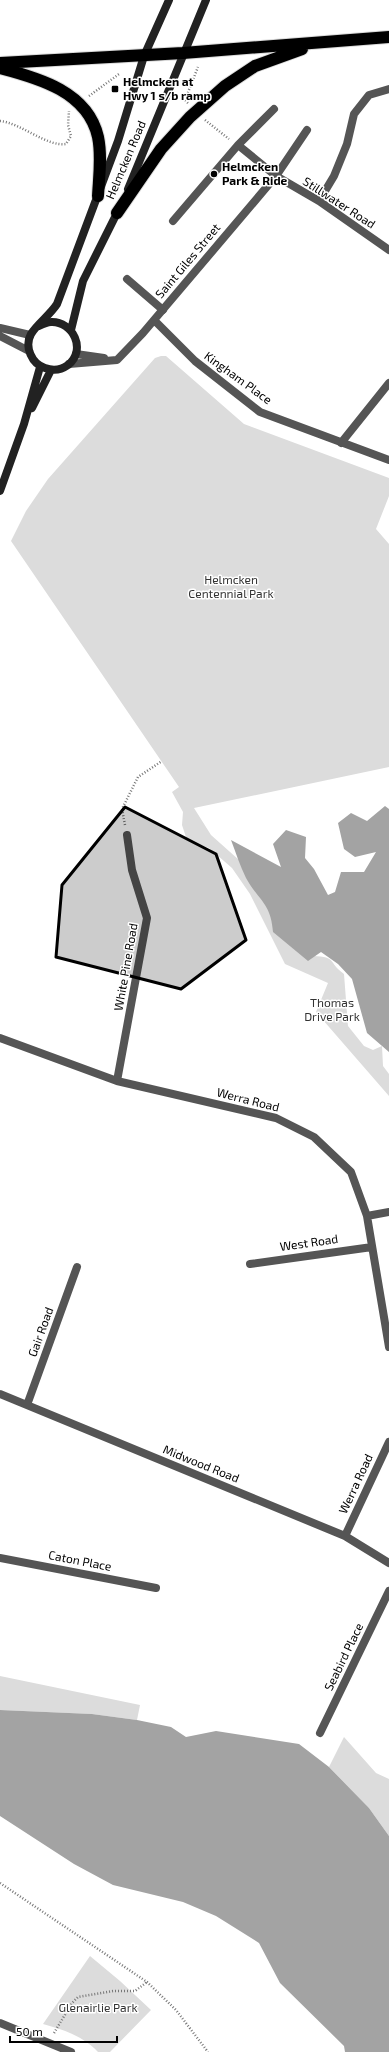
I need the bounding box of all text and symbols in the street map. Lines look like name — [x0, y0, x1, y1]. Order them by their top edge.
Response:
place label: Helmcken at Hwy 1 s/b ramp — [123, 74, 211, 103]
marker: Helmcken at Hwy 1 s/b ramp — [110, 84, 120, 94]
street label: Helmcken Road — [102, 118, 148, 201]
place label: Helmcken Park & Ride — [222, 159, 288, 187]
marker: Helmcken Park & Ride — [209, 169, 219, 179]
street label: Stillwater Road — [301, 174, 378, 231]
street label: Saint Giles Street — [152, 220, 223, 301]
street label: Kingham Place — [202, 348, 275, 406]
park label: Helmcken Centennial Park — [188, 572, 274, 600]
street label: White Pine Road — [110, 922, 140, 1012]
park label: Thomas Drive Park — [304, 995, 360, 1023]
street label: Werra Road — [215, 1084, 281, 1114]
street label: West Road — [279, 1231, 339, 1253]
street label: Gair Road — [25, 1305, 56, 1358]
street label: Midwood Road — [161, 1441, 242, 1485]
street label: Werra Road — [335, 1452, 375, 1516]
street label: Caton Place — [47, 1547, 113, 1573]
street label: Seabird Place — [321, 1621, 365, 1693]
park label: Glenairlie Park — [58, 2000, 138, 2014]
scale bar — [10, 2018, 117, 2044]
text: 50 m — [16, 2024, 43, 2038]

